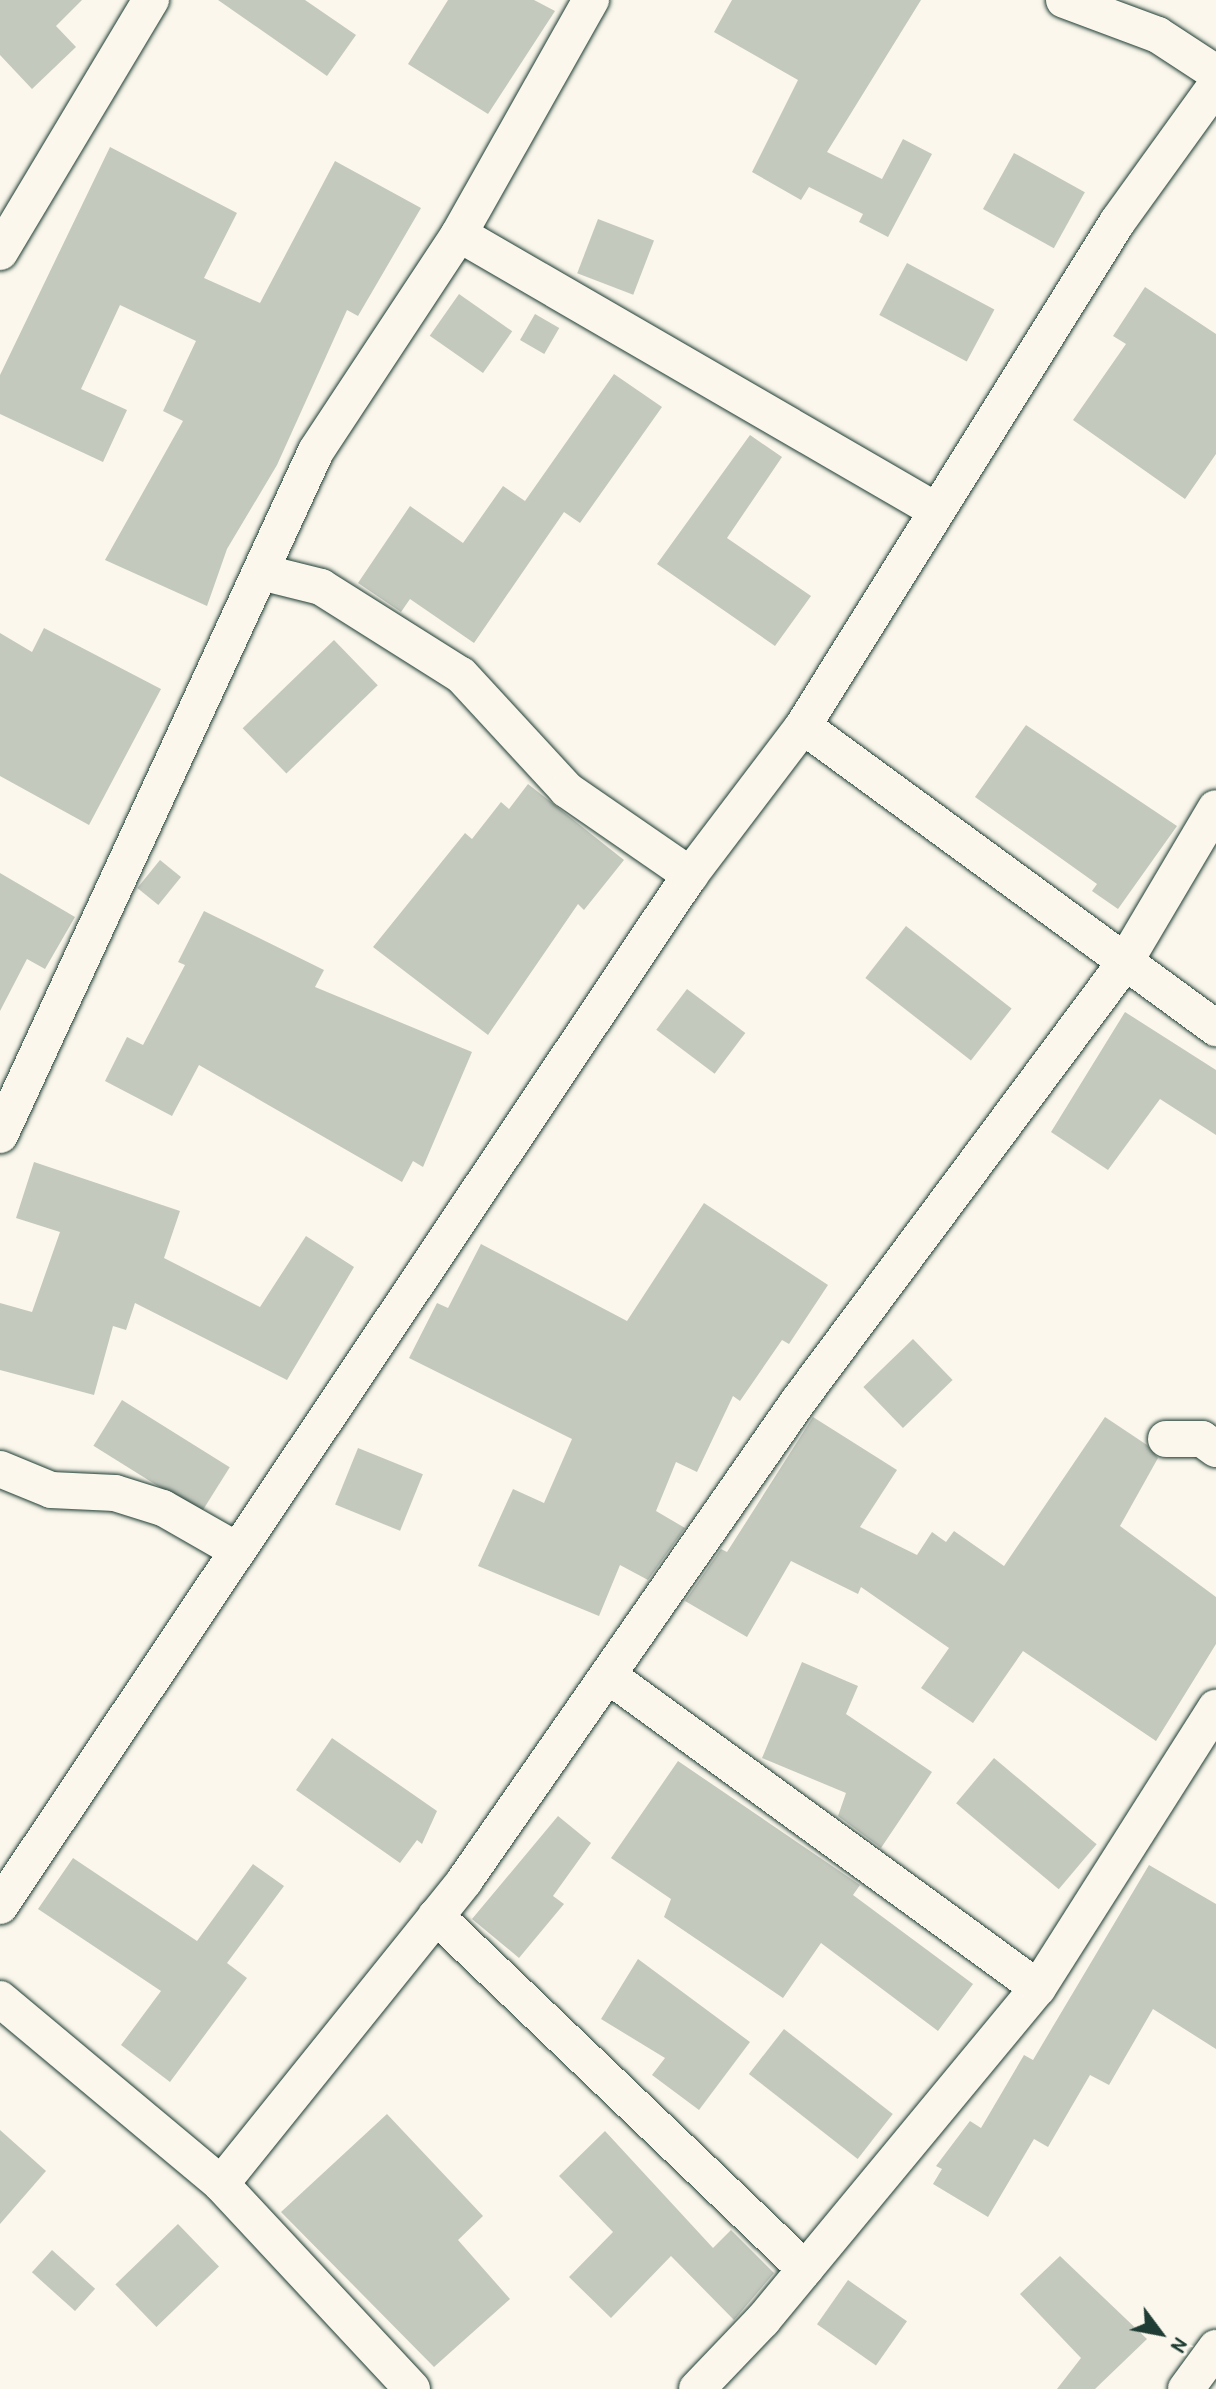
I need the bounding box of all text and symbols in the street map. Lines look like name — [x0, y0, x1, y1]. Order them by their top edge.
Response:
north arrow — [1120, 2293, 1200, 2373]
text: N — [1165, 2333, 1196, 2359]

